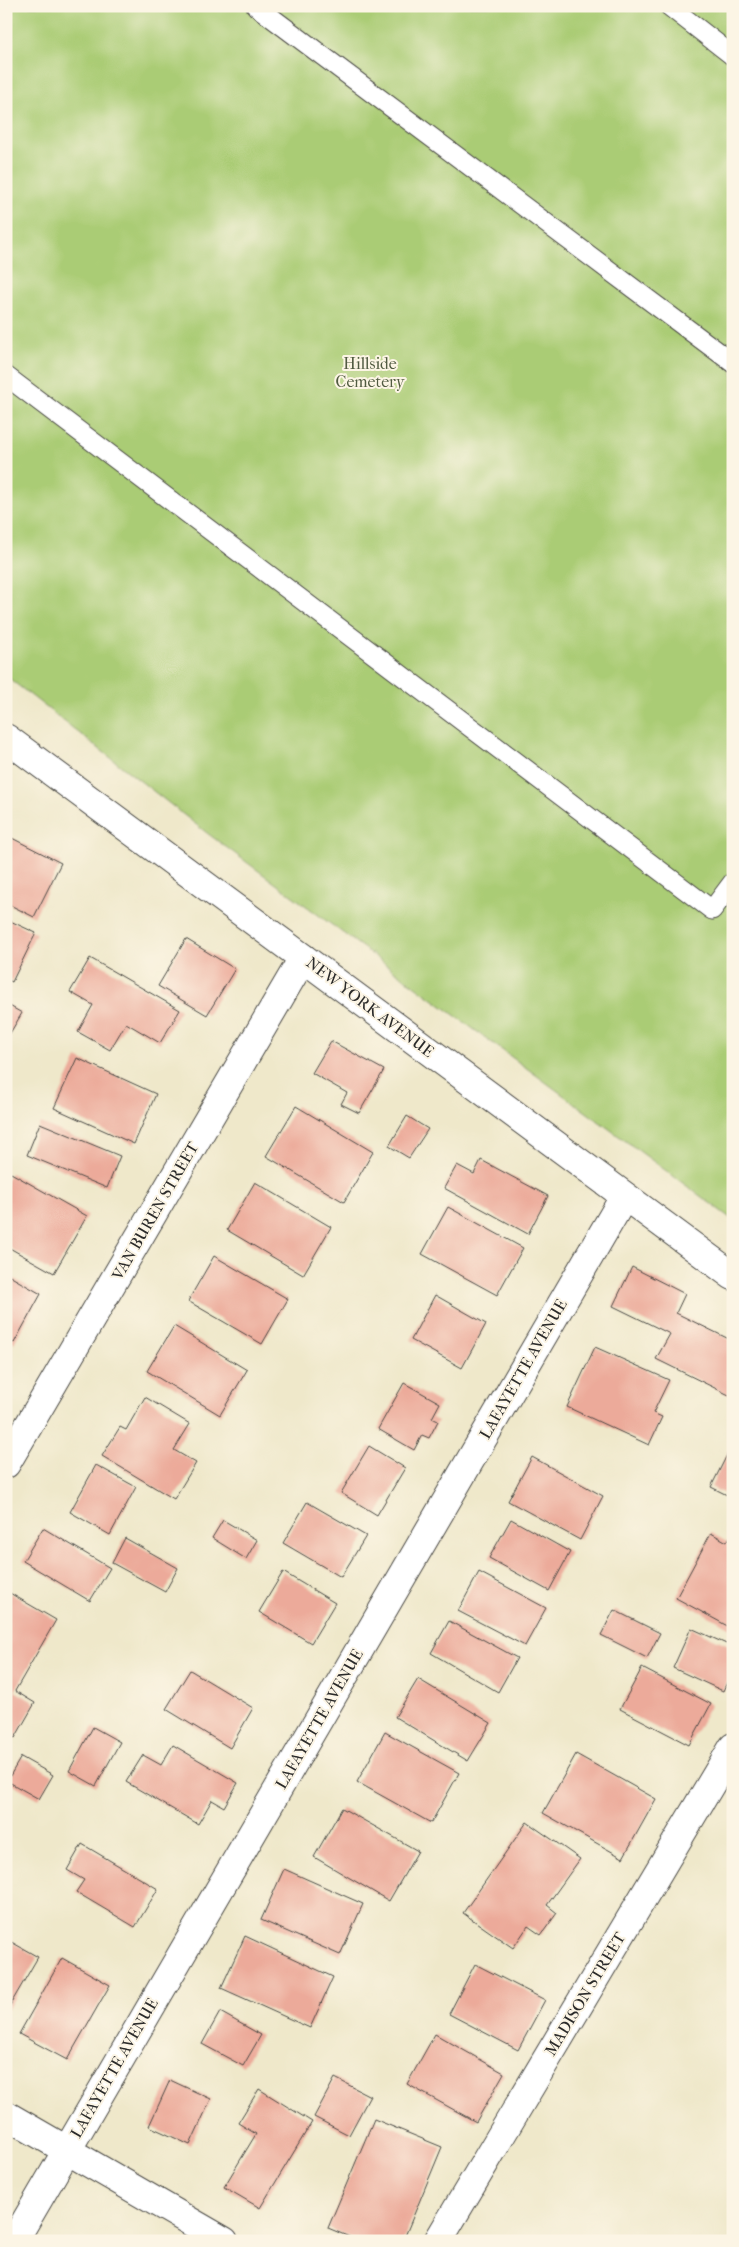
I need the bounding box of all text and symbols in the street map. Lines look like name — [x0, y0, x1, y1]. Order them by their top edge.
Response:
park label: Hillside Cemetery — [336, 354, 405, 391]
street label: NEW YORK AVENUE — [303, 953, 438, 1061]
street label: VAN BUREN STREET — [107, 1138, 202, 1284]
street label: LAFAYETTE AVENUE — [475, 1295, 571, 1442]
street label: LAFAYETTE AVENUE — [271, 1645, 367, 1792]
street label: MADISON STREET — [541, 1929, 629, 2059]
street label: LAFAYETTE AVENUE — [66, 1994, 162, 2141]

